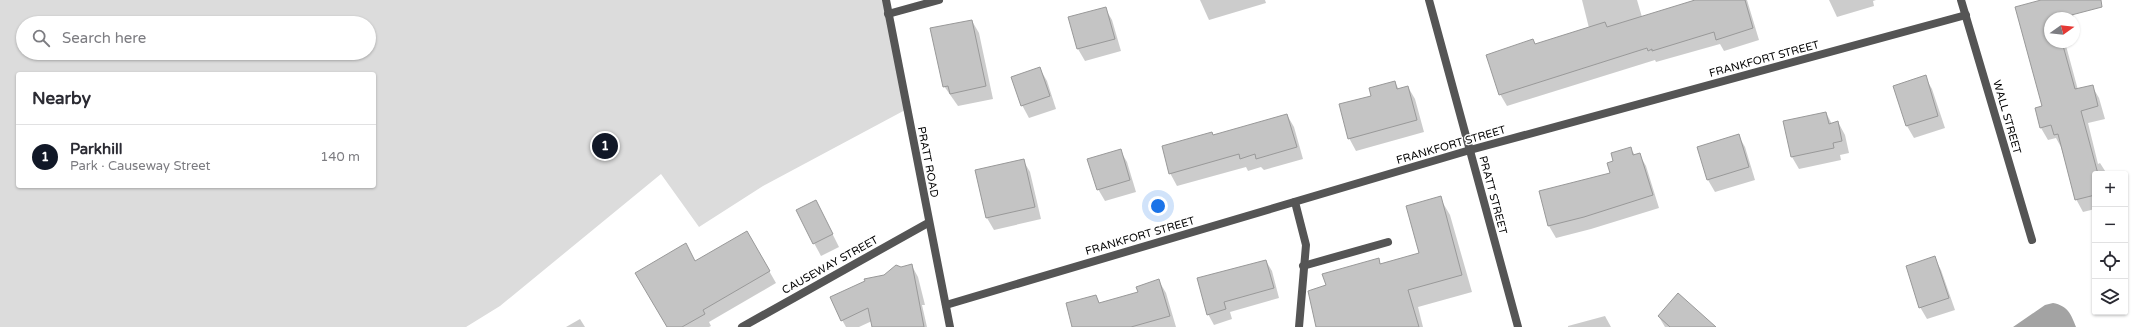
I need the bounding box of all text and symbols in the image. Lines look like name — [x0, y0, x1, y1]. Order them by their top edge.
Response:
north arrow — [2044, 12, 2080, 48]
search box — [16, 16, 376, 60]
icon: search — [30, 27, 52, 49]
text: Search here — [62, 29, 146, 47]
street label: FRANKFORT STREET — [1708, 38, 1821, 80]
street label: WALL STREET — [1990, 78, 2024, 156]
text: Nearby — [32, 88, 91, 109]
street label: FRANKFORT STREET — [1395, 123, 1508, 167]
street label: PRATT ROAD — [915, 125, 941, 199]
pin: 1 — [592, 131, 618, 161]
text: Parkhill — [70, 140, 122, 158]
text: 1 — [41, 149, 49, 165]
text: 140 m — [320, 149, 360, 165]
street label: PRATT STREET — [1476, 154, 1510, 236]
text: Park · Causeway Street — [70, 158, 211, 174]
map controls — [2092, 171, 2128, 315]
button: + — [2092, 171, 2128, 207]
your location — [1148, 196, 1168, 216]
button: − — [2092, 207, 2128, 243]
street label: FRANKFORT STREET — [1084, 214, 1197, 258]
street label: CAUSEWAY STREET — [780, 233, 881, 297]
button: locate — [2092, 243, 2128, 279]
button: layers — [2092, 279, 2128, 315]

